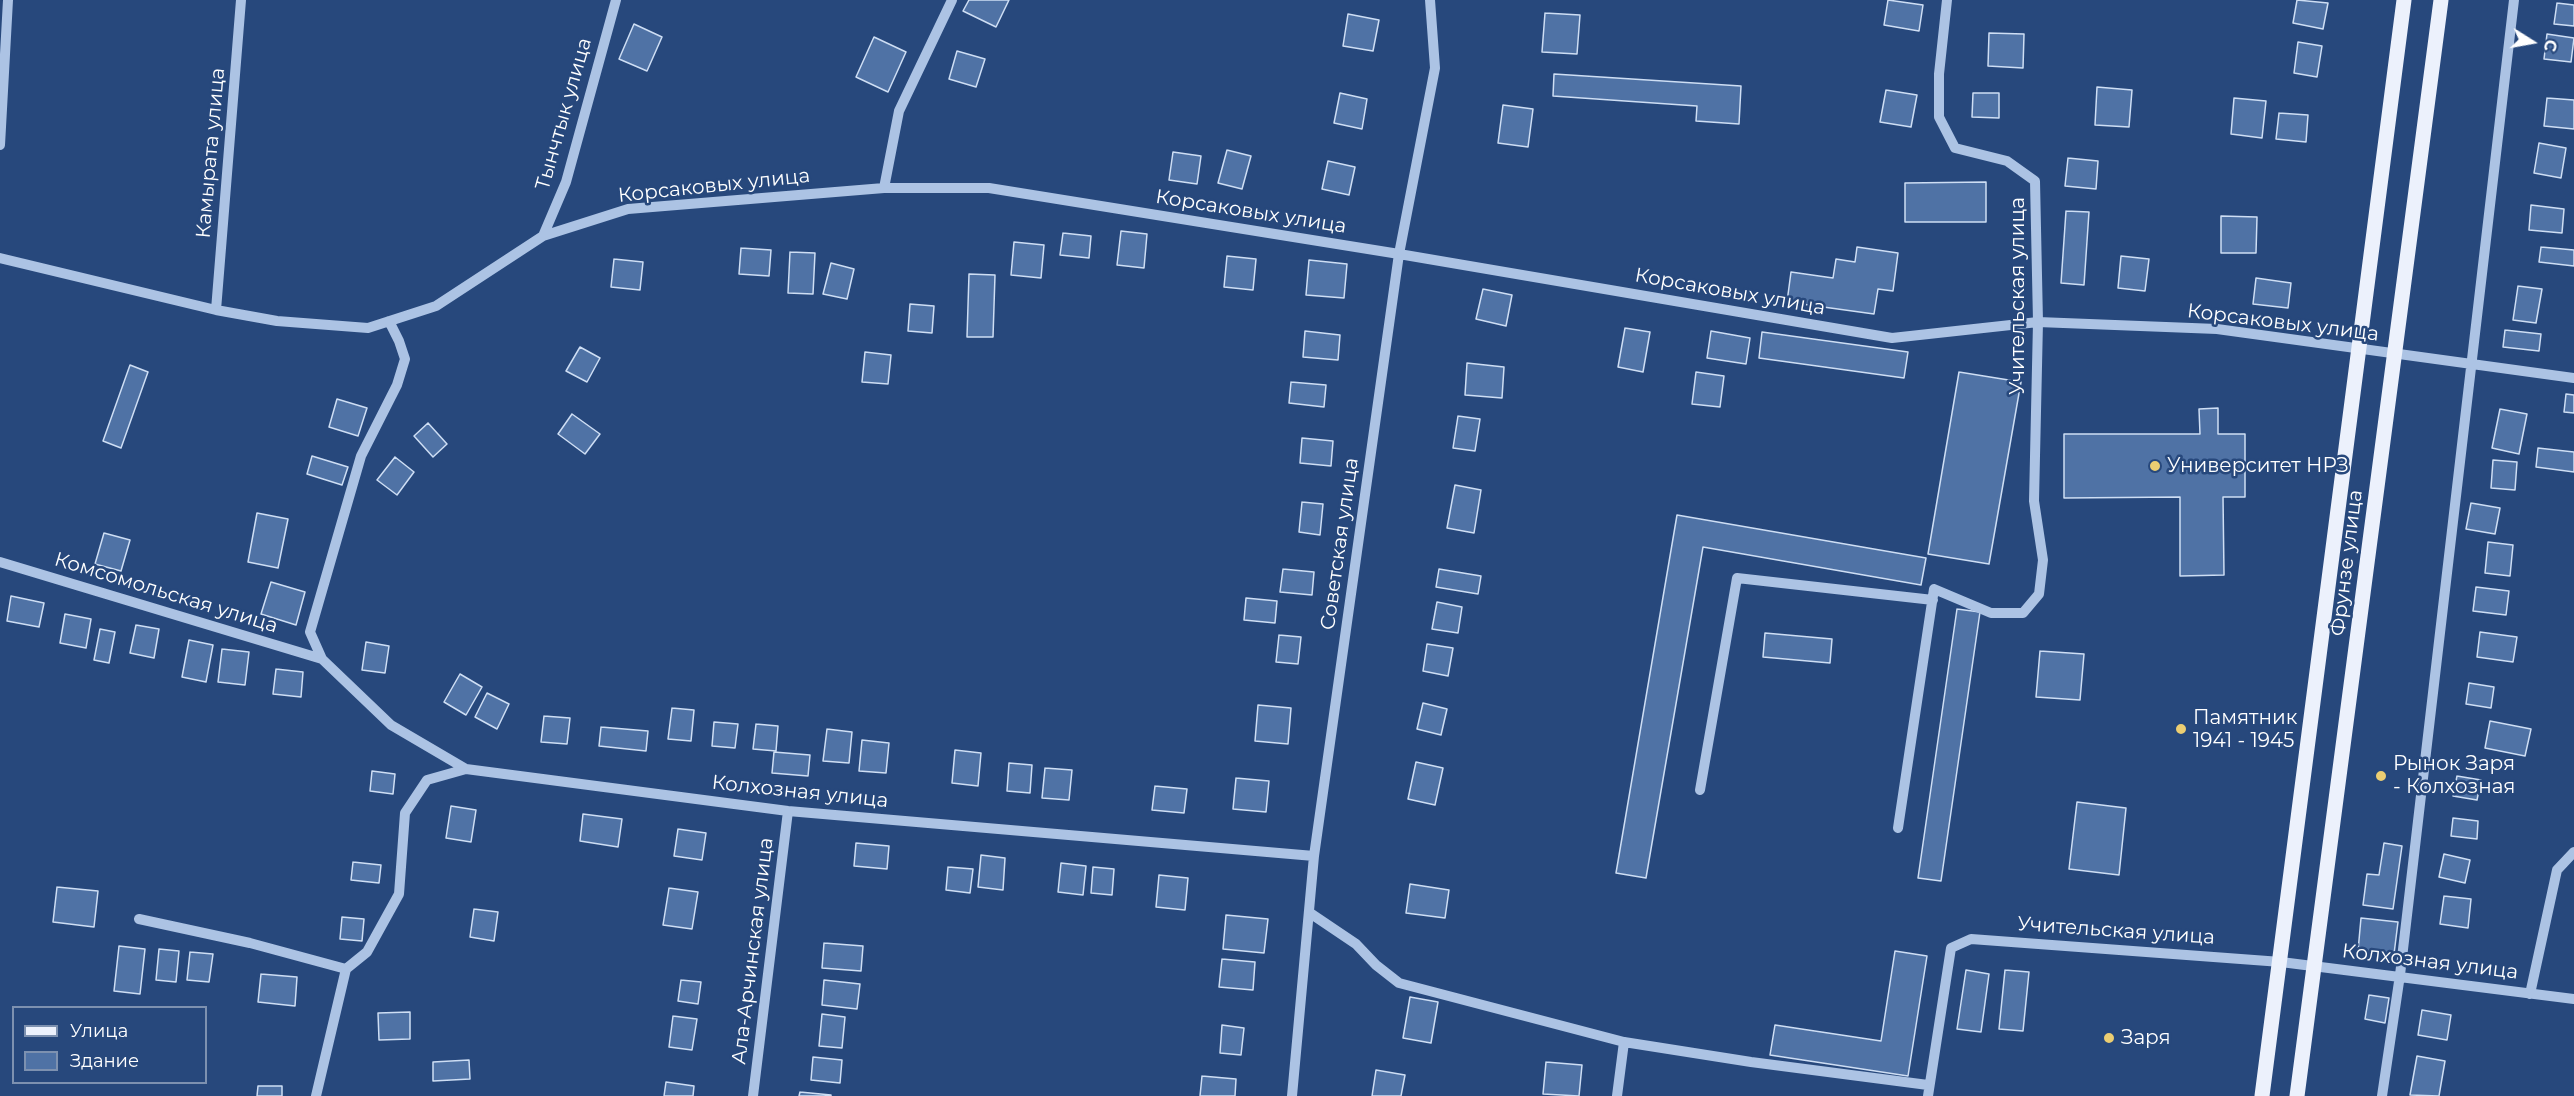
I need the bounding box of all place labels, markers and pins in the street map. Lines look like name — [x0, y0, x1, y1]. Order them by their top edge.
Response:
place label: Университет НРЗ — [2167, 454, 2349, 478]
marker: Университет НРЗ — [2148, 459, 2162, 473]
place label: Памятник 1941 - 1945 — [2193, 706, 2297, 753]
marker: Памятник 1941 - 1945 — [2174, 722, 2188, 736]
place label: Рынок Заря - Колхозная — [2393, 752, 2515, 799]
marker: Рынок Заря - Колхозная — [2374, 769, 2388, 783]
place label: Заря — [2121, 1026, 2171, 1050]
marker: Заря — [2102, 1031, 2116, 1045]

